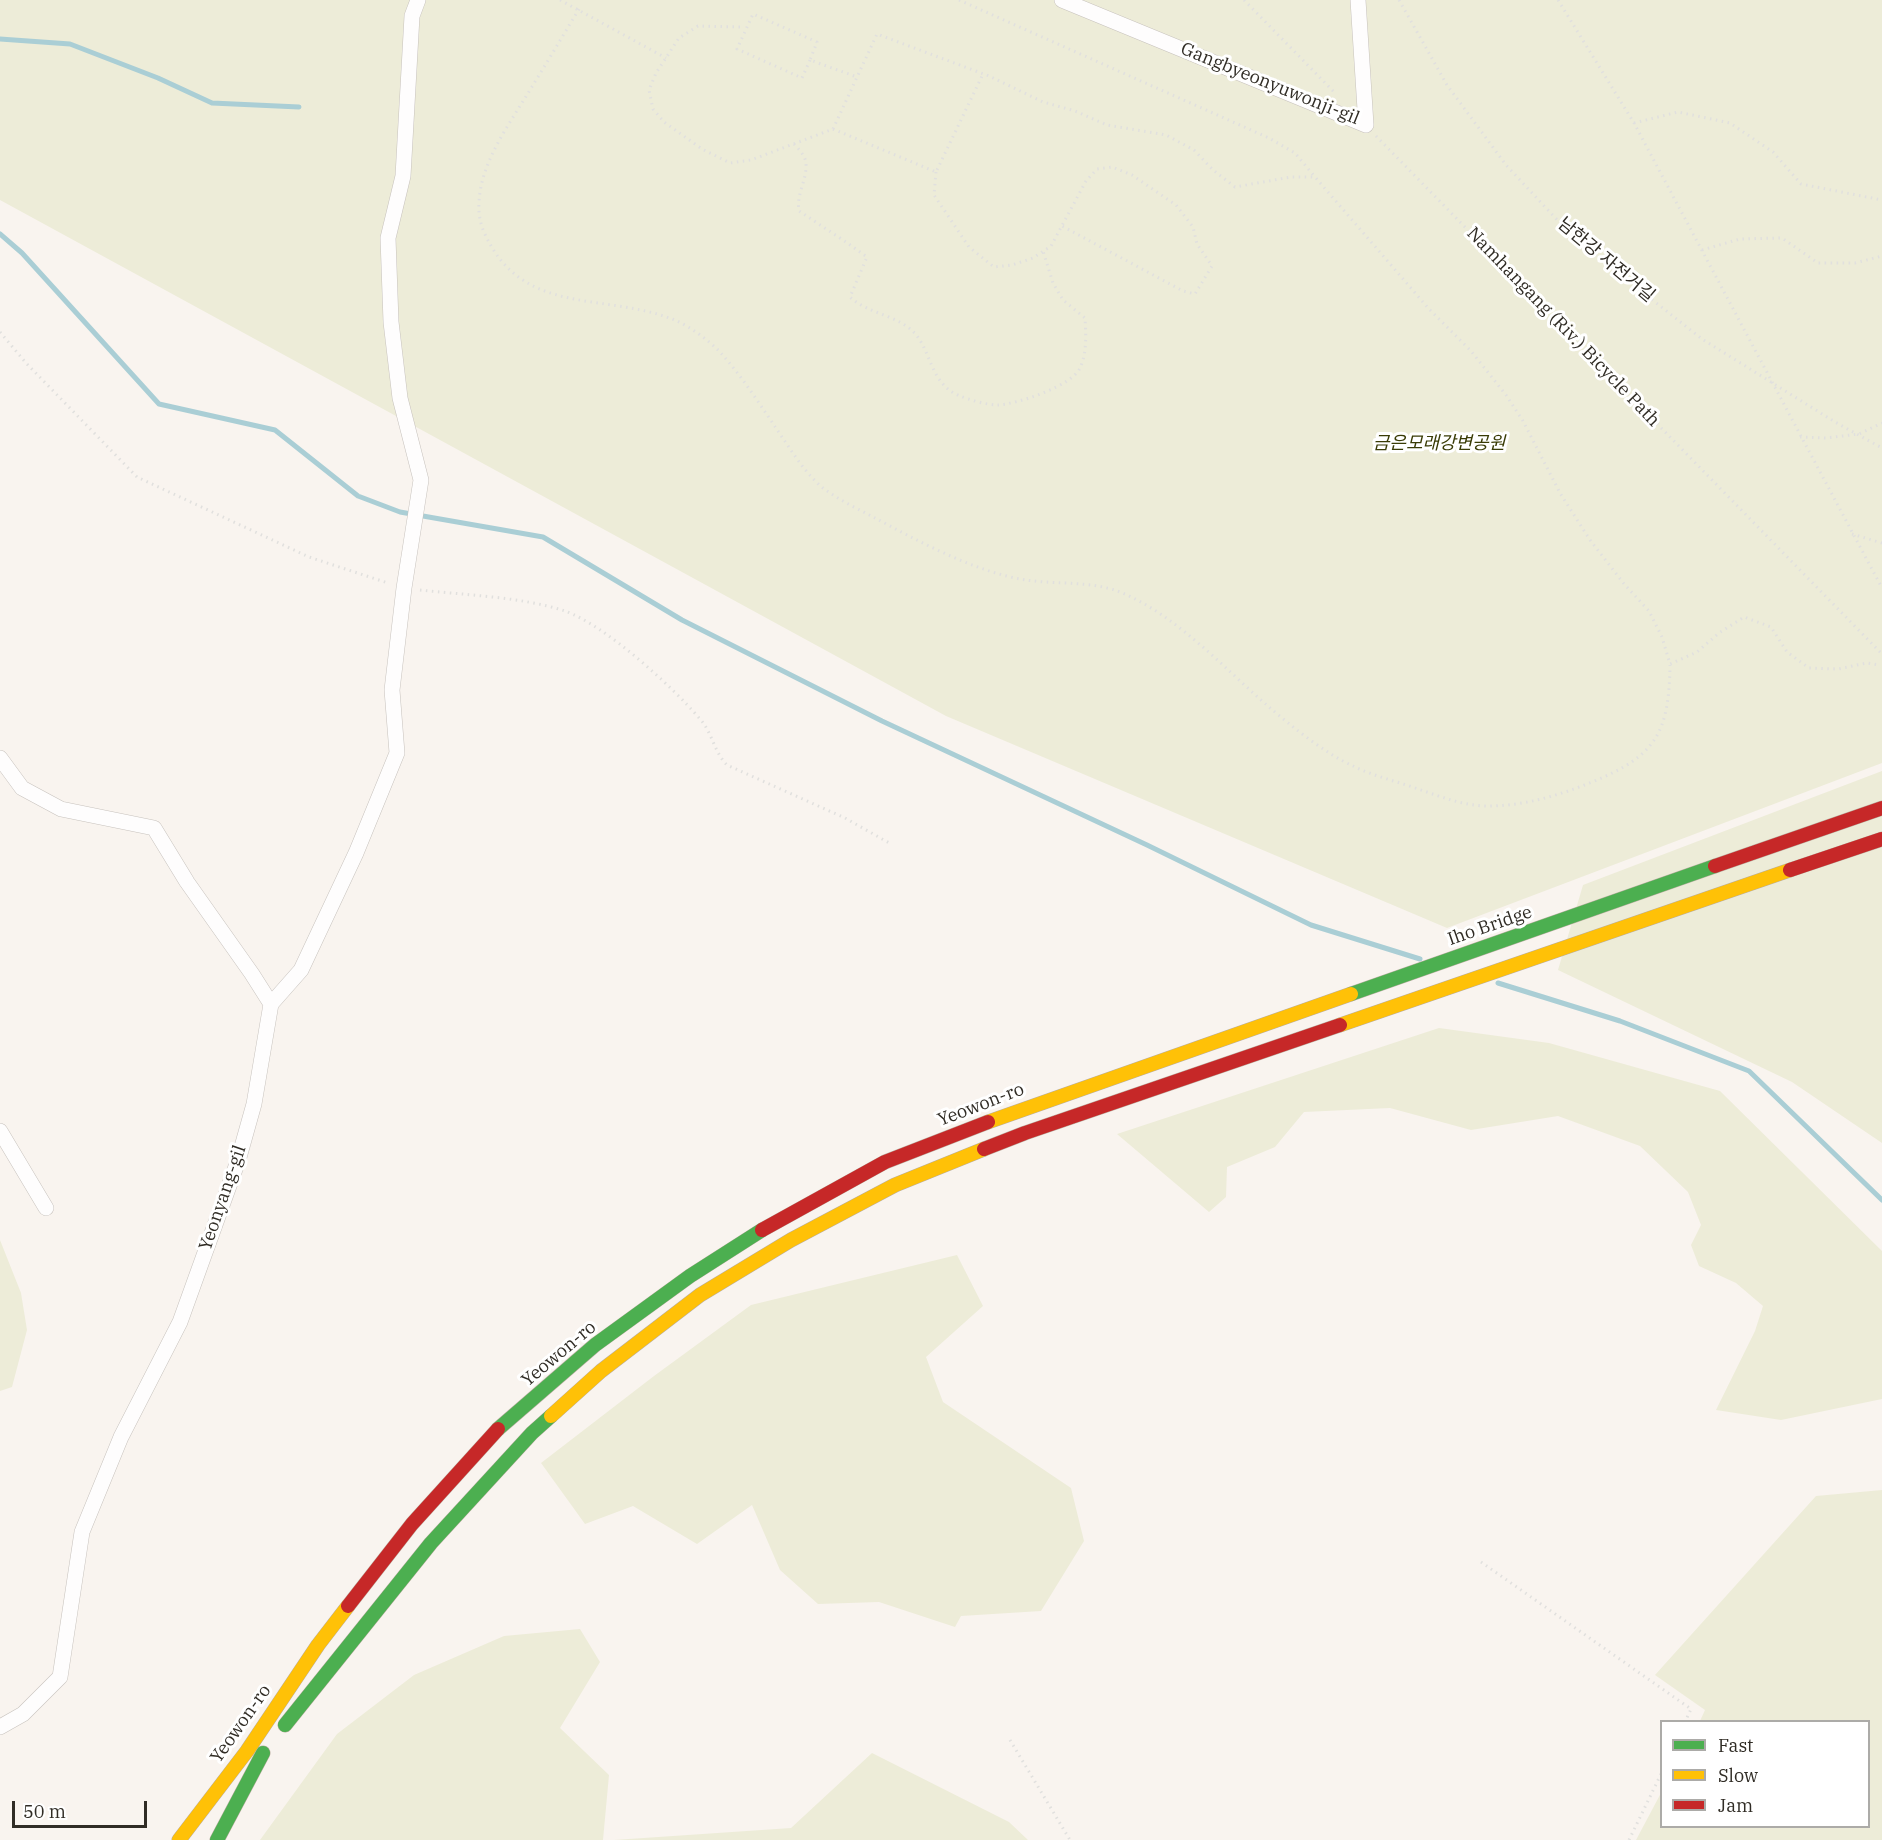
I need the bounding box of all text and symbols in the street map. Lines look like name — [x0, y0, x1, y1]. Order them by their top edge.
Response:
street label: Gangbyeonyuwonji-gil — [1177, 38, 1363, 130]
street label: 남한강 자전거길 — [1553, 213, 1659, 307]
street label: Namhangang (Riv.) Bicycle Path — [1462, 223, 1664, 431]
park label: 금은모래강변공원 — [1373, 433, 1505, 455]
street label: Iho Bridge — [1445, 902, 1535, 950]
street label: Yeowon-ro — [935, 1079, 1027, 1131]
street label: Yeonyang-gil — [195, 1143, 251, 1253]
street label: Yeowon-ro — [517, 1317, 601, 1391]
street label: Yeowon-ro — [206, 1681, 276, 1767]
legend — [1660, 1720, 1870, 1828]
text: Fast — [1718, 1734, 1753, 1757]
text: Slow — [1718, 1764, 1758, 1787]
scale bar — [15, 1789, 150, 1827]
text: Jam — [1718, 1794, 1753, 1817]
text: 50 m — [23, 1800, 66, 1823]

